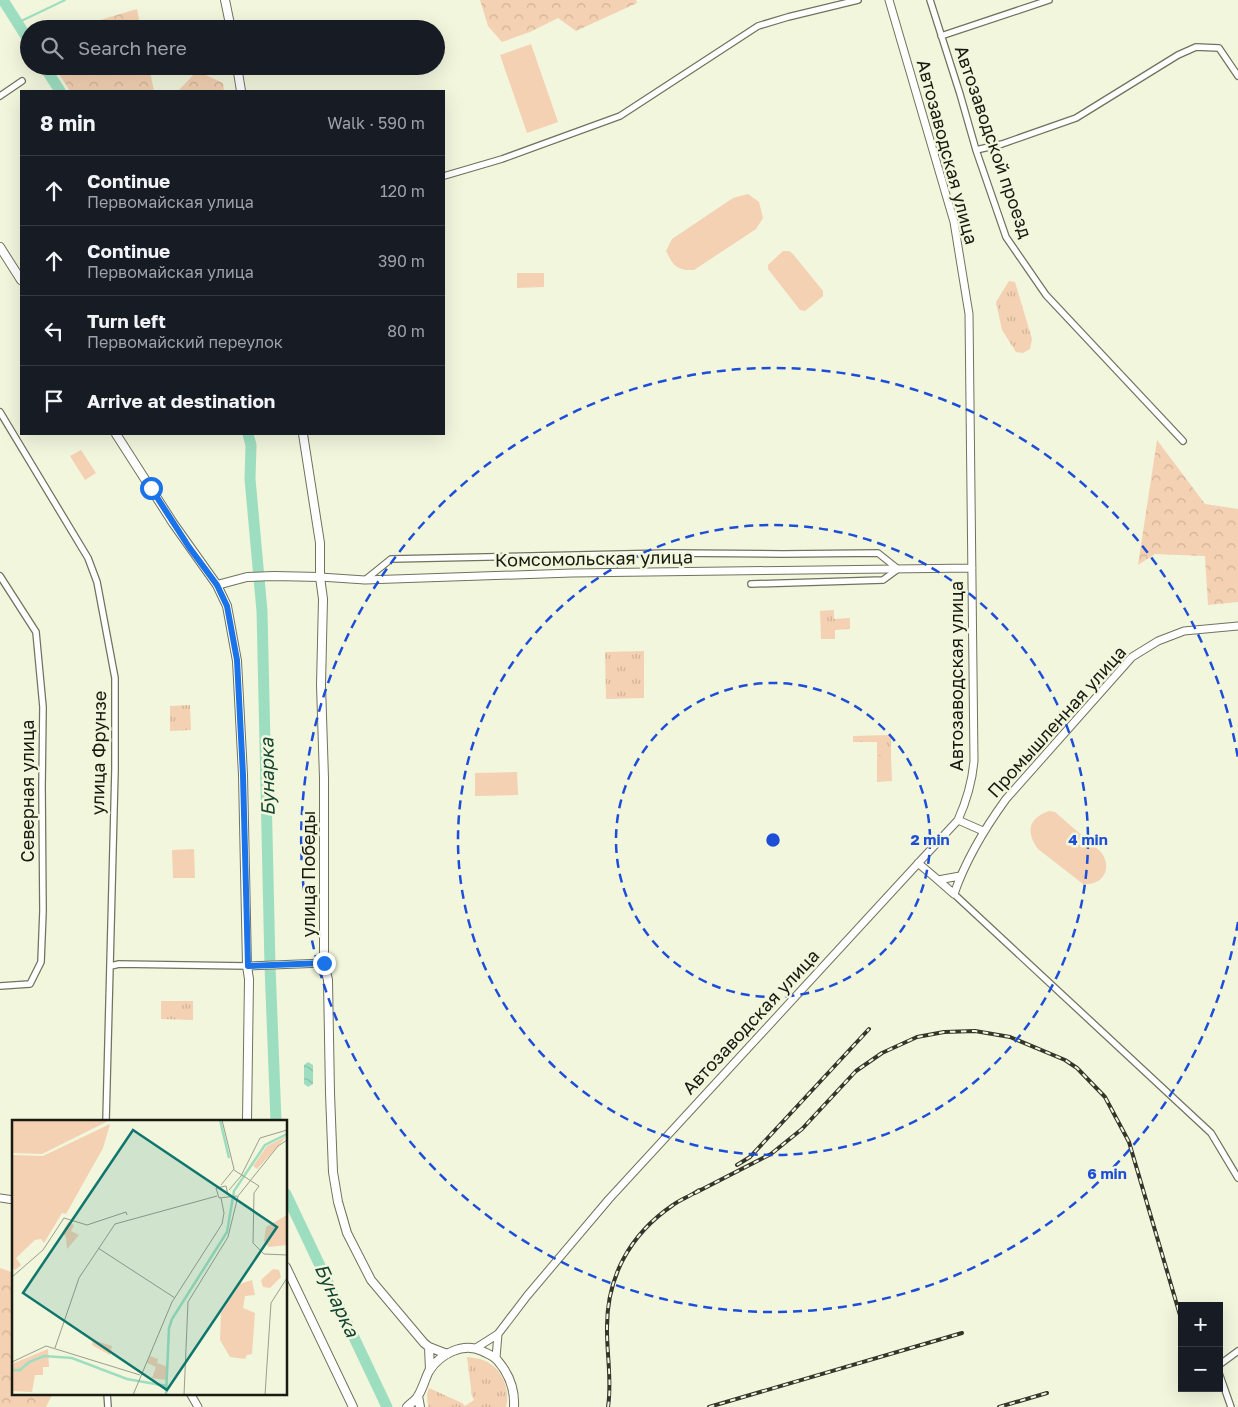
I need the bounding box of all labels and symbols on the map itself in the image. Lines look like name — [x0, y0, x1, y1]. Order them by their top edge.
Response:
street label: Автозаводской проезд — [951, 42, 1037, 241]
street label: Автозаводская улица — [913, 57, 983, 247]
route start — [140, 477, 163, 500]
street label: Комсомольская улица — [495, 545, 693, 571]
street label: Автозаводская улица — [945, 581, 967, 771]
street label: Промышленная улица — [982, 641, 1130, 802]
street label: улица Фрунзе — [86, 691, 110, 815]
street label: Северная улица — [16, 719, 38, 863]
water label: Бунарка — [254, 736, 279, 816]
street label: улица Победы — [297, 811, 319, 937]
text: 2 min — [910, 830, 950, 848]
text: 4 min — [1068, 830, 1108, 848]
centre of rings — [764, 831, 782, 849]
street label: Автозаводская улица — [677, 944, 823, 1098]
route end — [313, 952, 336, 975]
inset map — [12, 1120, 288, 1394]
text: 6 min — [1087, 1164, 1127, 1182]
water label: Бунарка — [311, 1259, 365, 1341]

